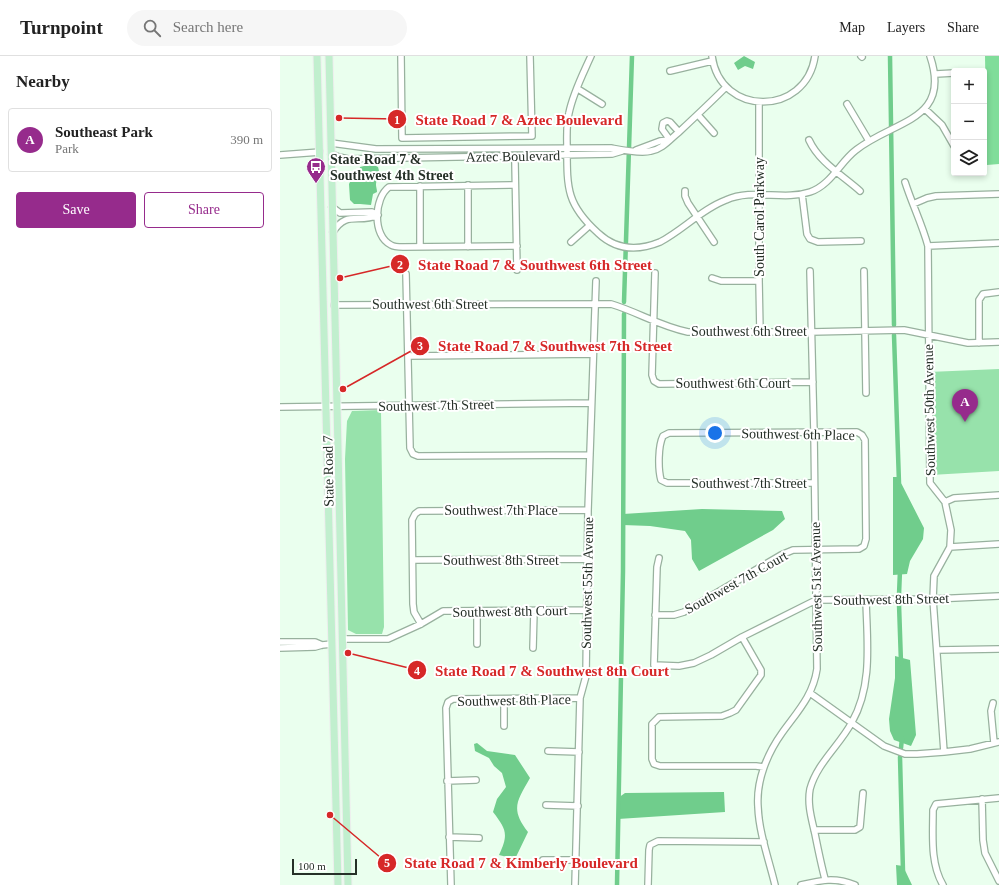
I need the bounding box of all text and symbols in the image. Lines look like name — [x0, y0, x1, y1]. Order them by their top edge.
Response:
search box — [127, 10, 407, 46]
text: Turnpoint — [20, 17, 103, 38]
icon: search — [141, 17, 163, 39]
text: Search here — [173, 19, 243, 35]
text: Map — [839, 20, 865, 35]
text: Layers — [887, 20, 925, 35]
text: Share — [947, 20, 979, 35]
map controls — [951, 68, 987, 176]
button: + — [951, 68, 987, 104]
text: Nearby — [16, 72, 70, 91]
button: − — [951, 104, 987, 140]
callout: State Road 7 & Aztec Boulevard — [387, 106, 630, 133]
text: State Road 7 & Aztec Boulevard — [415, 112, 623, 128]
text: 1 — [394, 113, 400, 127]
text: Southeast Park — [55, 124, 153, 140]
text: A — [25, 132, 35, 147]
text: 390 m — [230, 132, 263, 147]
button: layers — [951, 140, 987, 176]
text: Park — [55, 141, 79, 156]
street label: Aztec Boulevard — [466, 148, 560, 165]
place label: State Road 7 & Southwest 4th Street — [330, 152, 454, 183]
bus stop icon: State Road 7 & Southwest 4th Street — [305, 156, 327, 184]
street label: South Carol Parkway — [752, 157, 767, 277]
button: Save — [16, 192, 136, 228]
button: Share — [144, 192, 264, 228]
callout: State Road 7 & Southwest 6th Street — [390, 251, 660, 278]
text: State Road 7 & Southwest 6th Street — [418, 257, 652, 273]
text: 2 — [397, 258, 403, 272]
street label: Southwest 6th Street — [372, 297, 488, 312]
street label: Southwest 6th Street — [691, 324, 807, 339]
callout: State Road 7 & Southwest 7th Street — [410, 333, 680, 360]
text: State Road 7 & Southwest 7th Street — [438, 338, 672, 354]
text: 3 — [417, 339, 423, 353]
street label: Southwest 50th Avenue — [921, 344, 938, 476]
street label: Southwest 6th Court — [675, 376, 791, 391]
pin: A — [952, 389, 978, 422]
street label: Southwest 7th Street — [378, 397, 494, 414]
your location — [705, 423, 725, 443]
street label: Southwest 6th Place — [741, 426, 855, 443]
street label: State Road 7 — [320, 435, 337, 507]
street label: Southwest 7th Street — [691, 476, 807, 491]
street label: Southwest 7th Place — [444, 503, 558, 518]
street label: Southwest 55th Avenue — [579, 517, 596, 649]
street label: Southwest 51st Avenue — [808, 522, 825, 652]
street label: Southwest 7th Court — [682, 548, 790, 617]
street label: Southwest 8th Street — [443, 553, 559, 568]
street label: Southwest 8th Street — [833, 591, 949, 608]
street label: Southwest 8th Court — [452, 603, 568, 620]
callout: State Road 7 & Southwest 8th Court — [407, 657, 678, 684]
text: State Road 7 & Southwest 8th Court — [435, 663, 669, 679]
text: 4 — [414, 664, 420, 678]
street label: Southwest 8th Place — [457, 692, 571, 709]
callout: State Road 7 & Kimberly Boulevard — [377, 850, 646, 877]
text: State Road 7 & Kimberly Boulevard — [404, 855, 639, 871]
text: 5 — [384, 856, 390, 870]
scale bar — [292, 857, 357, 876]
text: 100 m — [298, 860, 326, 872]

